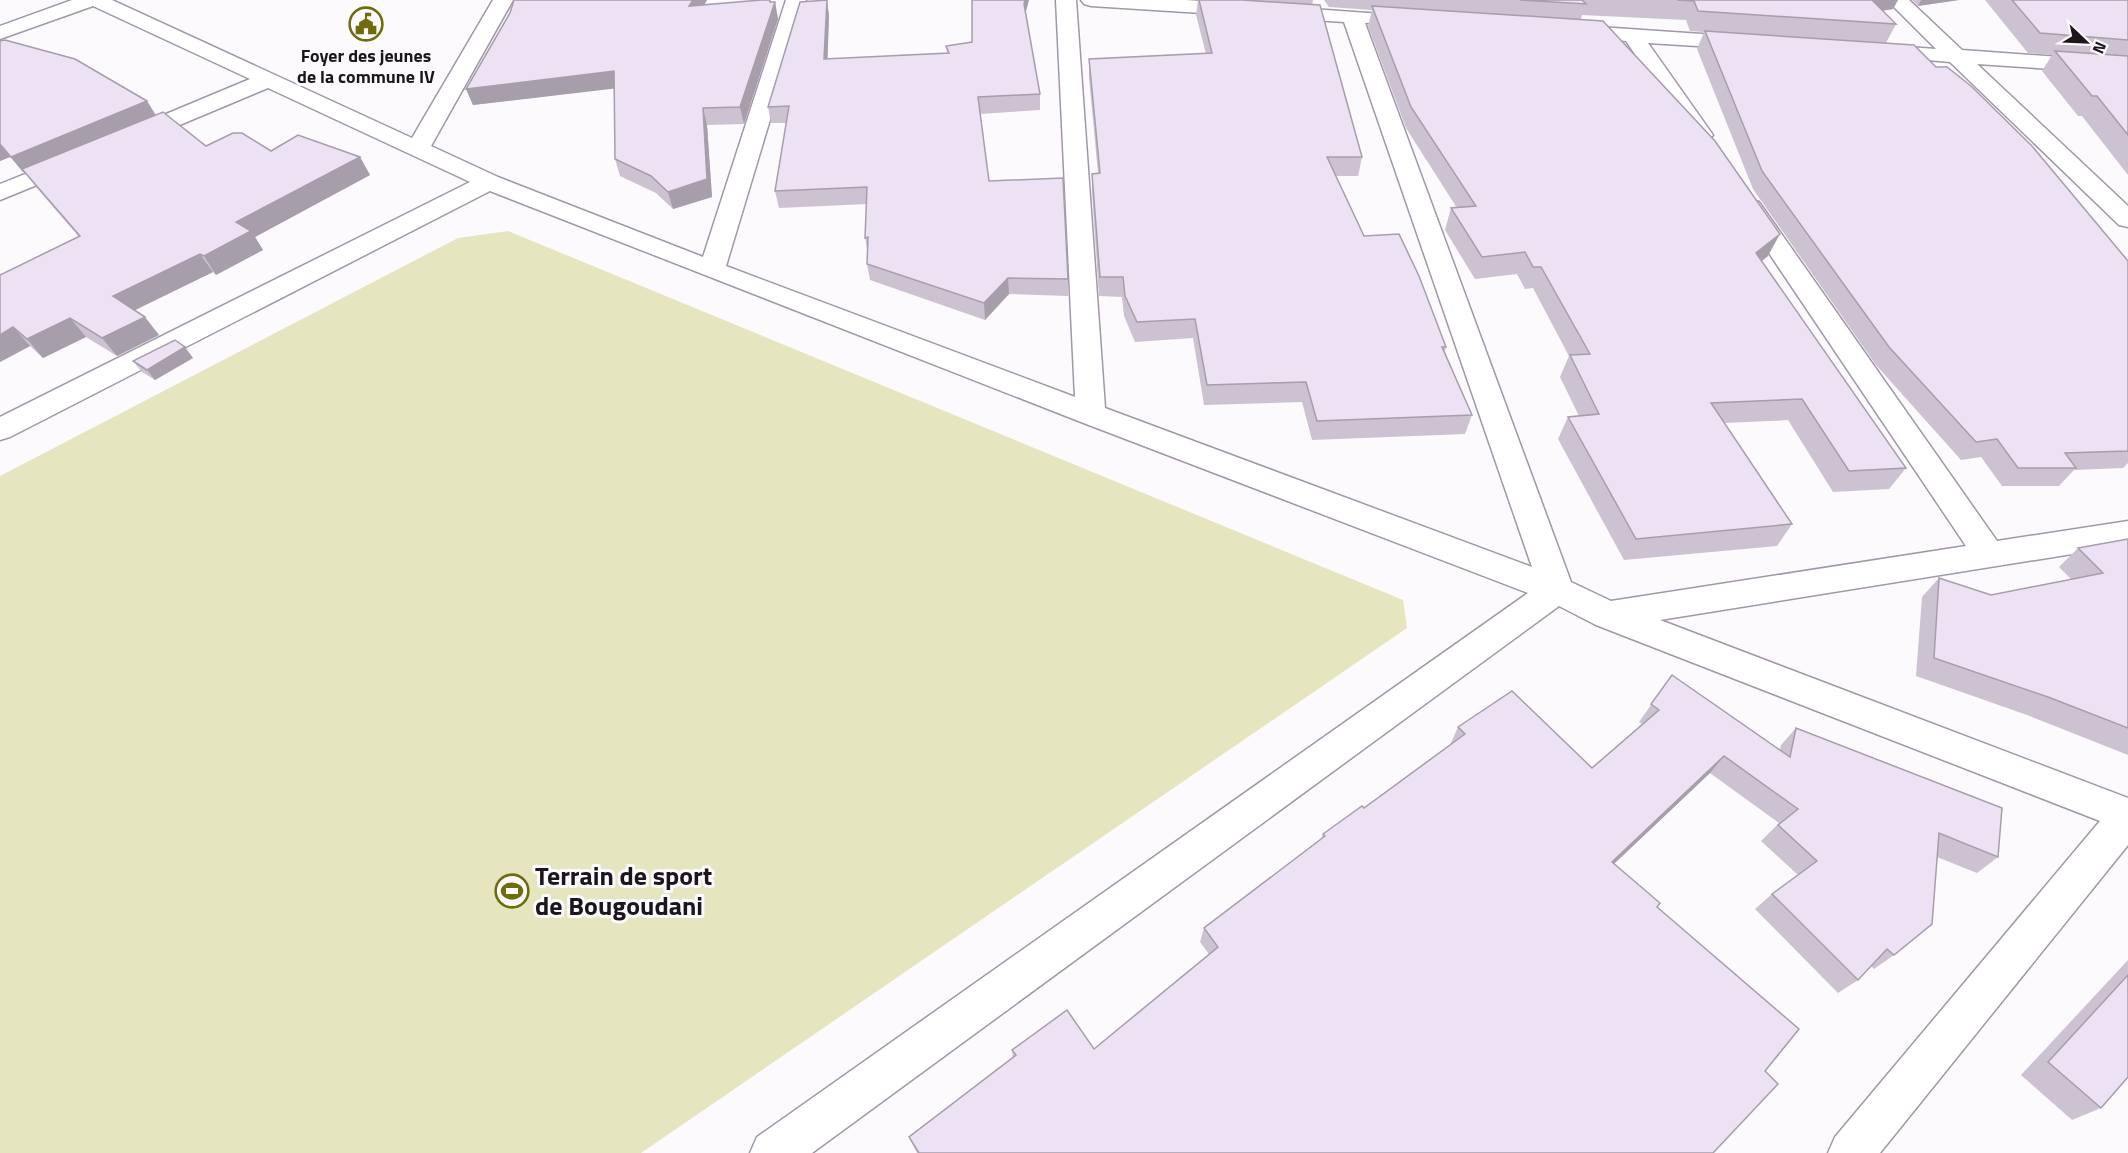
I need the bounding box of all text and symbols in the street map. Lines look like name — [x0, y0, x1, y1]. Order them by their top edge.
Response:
public building icon: Foyer des jeunes de la commune IV — [348, 6, 384, 42]
north arrow — [2056, 12, 2116, 72]
text: N — [2087, 38, 2113, 58]
place label: Foyer des jeunes de la commune IV — [297, 42, 435, 90]
place label: Terrain de sport de Bougoudani — [535, 856, 712, 925]
sports icon: Terrain de sport de Bougoudani — [494, 873, 530, 909]

